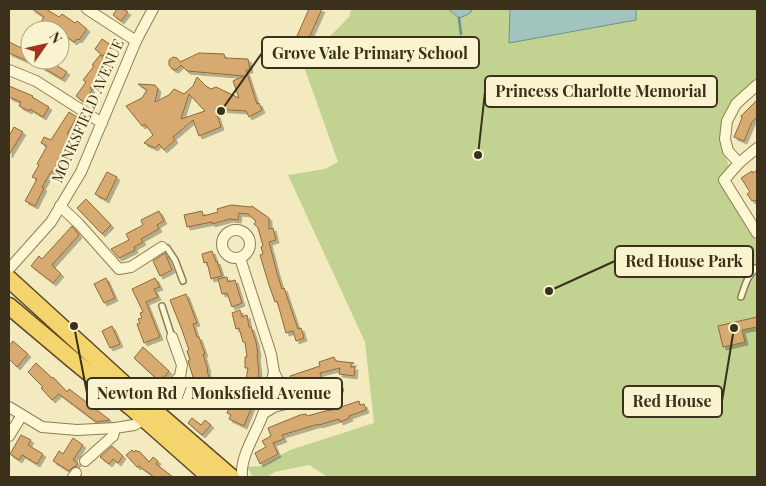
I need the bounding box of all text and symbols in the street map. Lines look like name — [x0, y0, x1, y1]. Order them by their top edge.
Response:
north arrow — [20, 20, 70, 70]
street label: MONKSFIELD AVENUE — [48, 36, 128, 186]
callout: Grove Vale Primary School — [262, 37, 479, 68]
text: Grove Vale Primary School — [272, 42, 468, 63]
callout: Princess Charlotte Memorial — [485, 76, 717, 107]
text: Princess Charlotte Memorial — [495, 80, 707, 101]
callout: Red House Park — [615, 246, 753, 277]
text: Red House Park — [625, 250, 743, 271]
callout: Newton Rd / Monksfield Avenue — [87, 378, 342, 409]
text: Newton Rd / Monksfield Avenue — [97, 382, 331, 403]
callout: Red House — [623, 386, 722, 417]
text: Red House — [632, 390, 712, 411]

